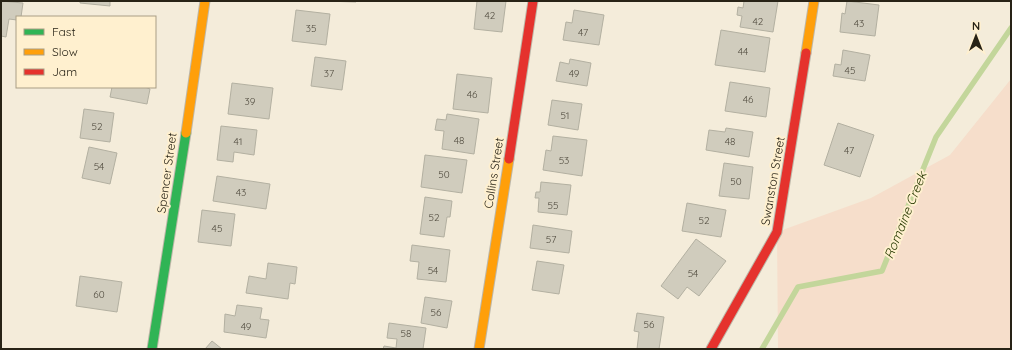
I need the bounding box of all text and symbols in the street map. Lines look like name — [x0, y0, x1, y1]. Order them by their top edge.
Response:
house number: 42 — [485, 9, 496, 22]
house number: 42 — [753, 15, 764, 28]
legend — [16, 16, 156, 88]
north arrow — [956, 16, 996, 56]
house number: 43 — [854, 17, 864, 30]
text: N — [972, 19, 980, 33]
house number: 35 — [306, 22, 316, 35]
text: Fast — [52, 24, 76, 39]
house number: 47 — [578, 26, 588, 39]
text: Slow — [52, 44, 78, 59]
house number: 44 — [738, 45, 748, 58]
text: Jam — [52, 64, 77, 79]
house number: 45 — [845, 64, 855, 77]
house number: 37 — [324, 67, 334, 80]
house number: 49 — [569, 67, 580, 80]
house number: 46 — [467, 88, 478, 101]
house number: 46 — [743, 93, 754, 106]
house number: 39 — [245, 95, 256, 108]
house number: 51 — [560, 109, 570, 122]
house number: 52 — [92, 120, 103, 133]
street label: Spencer Street — [153, 132, 180, 214]
house number: 48 — [454, 134, 464, 147]
house number: 41 — [234, 135, 242, 148]
house number: 48 — [725, 135, 735, 148]
street label: Swanston Street — [757, 135, 788, 226]
street label: Collins Street — [480, 136, 507, 210]
house number: 47 — [844, 144, 854, 157]
house number: 53 — [559, 154, 569, 167]
house number: 54 — [94, 160, 104, 173]
house number: 50 — [438, 168, 450, 181]
water label: Romaine Creek — [880, 168, 930, 261]
house number: 50 — [730, 175, 742, 188]
house number: 43 — [236, 186, 246, 199]
house number: 55 — [548, 199, 558, 212]
house number: 52 — [429, 211, 440, 224]
house number: 52 — [699, 214, 710, 227]
house number: 45 — [212, 222, 222, 235]
house number: 57 — [546, 233, 556, 246]
house number: 54 — [428, 264, 438, 277]
house number: 54 — [688, 267, 698, 280]
house number: 60 — [93, 288, 105, 301]
house number: 56 — [431, 306, 442, 319]
house number: 56 — [644, 318, 655, 331]
house number: 49 — [241, 320, 252, 333]
house number: 58 — [401, 327, 411, 340]

